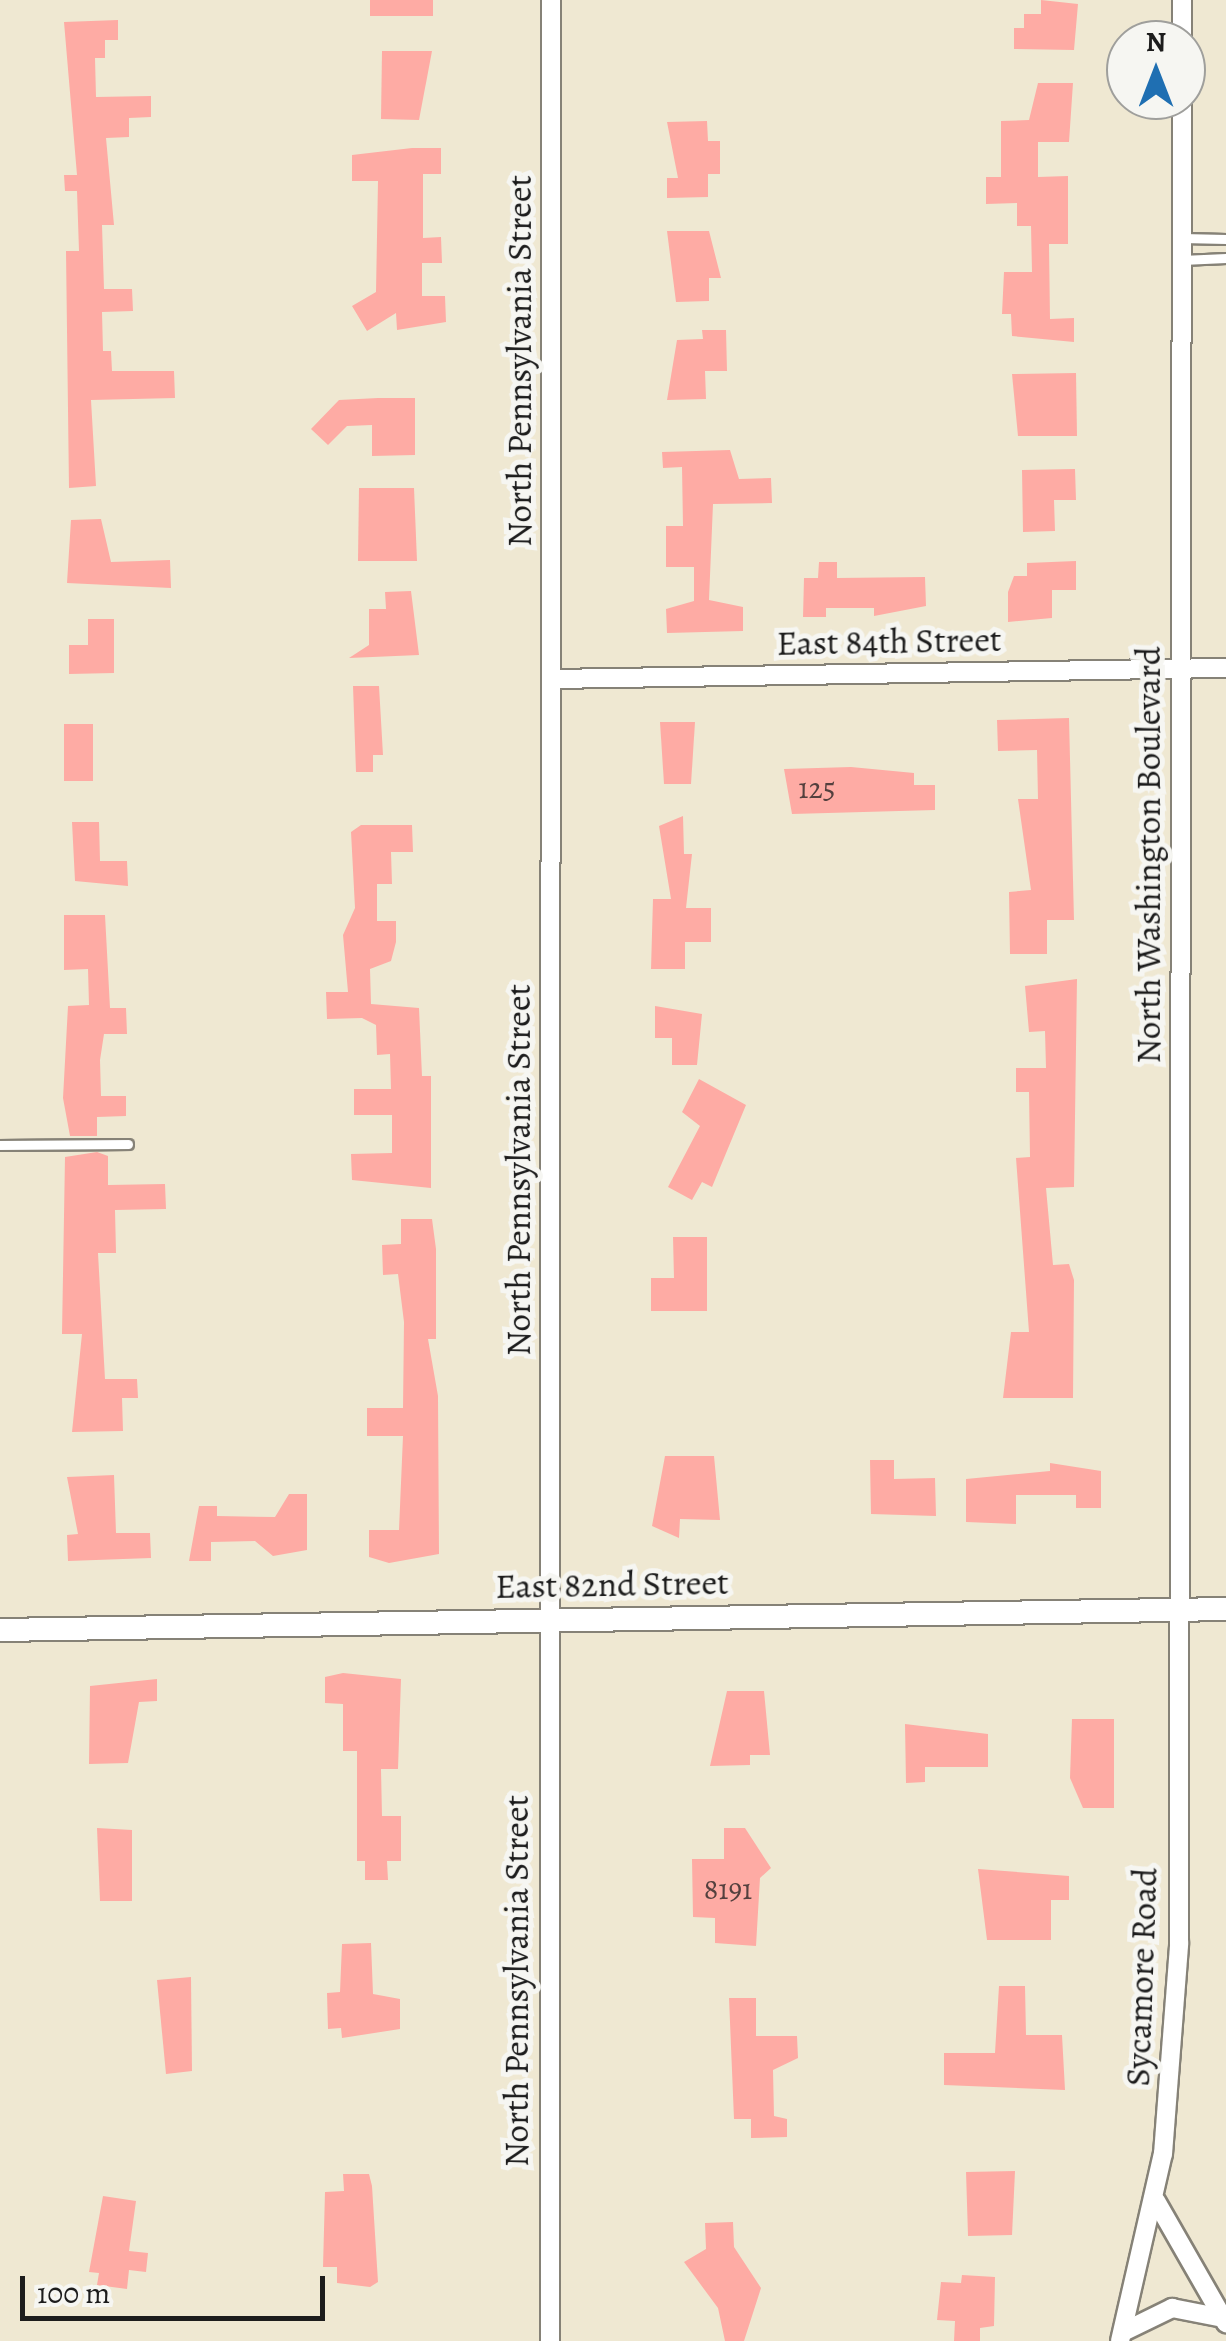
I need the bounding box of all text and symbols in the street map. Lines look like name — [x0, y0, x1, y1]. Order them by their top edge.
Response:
north arrow — [1106, 20, 1206, 120]
text: N — [1146, 23, 1166, 61]
street label: North Pennsylvania Street — [498, 175, 540, 547]
street label: East 84th Street — [776, 618, 1002, 664]
street label: North Washington Boulevard — [1127, 646, 1169, 1064]
house number: 125 — [798, 770, 836, 806]
street label: North Pennsylvania Street — [497, 984, 539, 1356]
street label: East 82nd Street — [495, 1561, 729, 1607]
street label: North Pennsylvania Street — [495, 1795, 537, 2167]
street label: Sycamore Road — [1116, 1867, 1166, 2087]
house number: 8191 — [704, 1871, 752, 1907]
scale bar — [25, 2256, 330, 2318]
text: 100 m — [37, 2273, 110, 2313]

